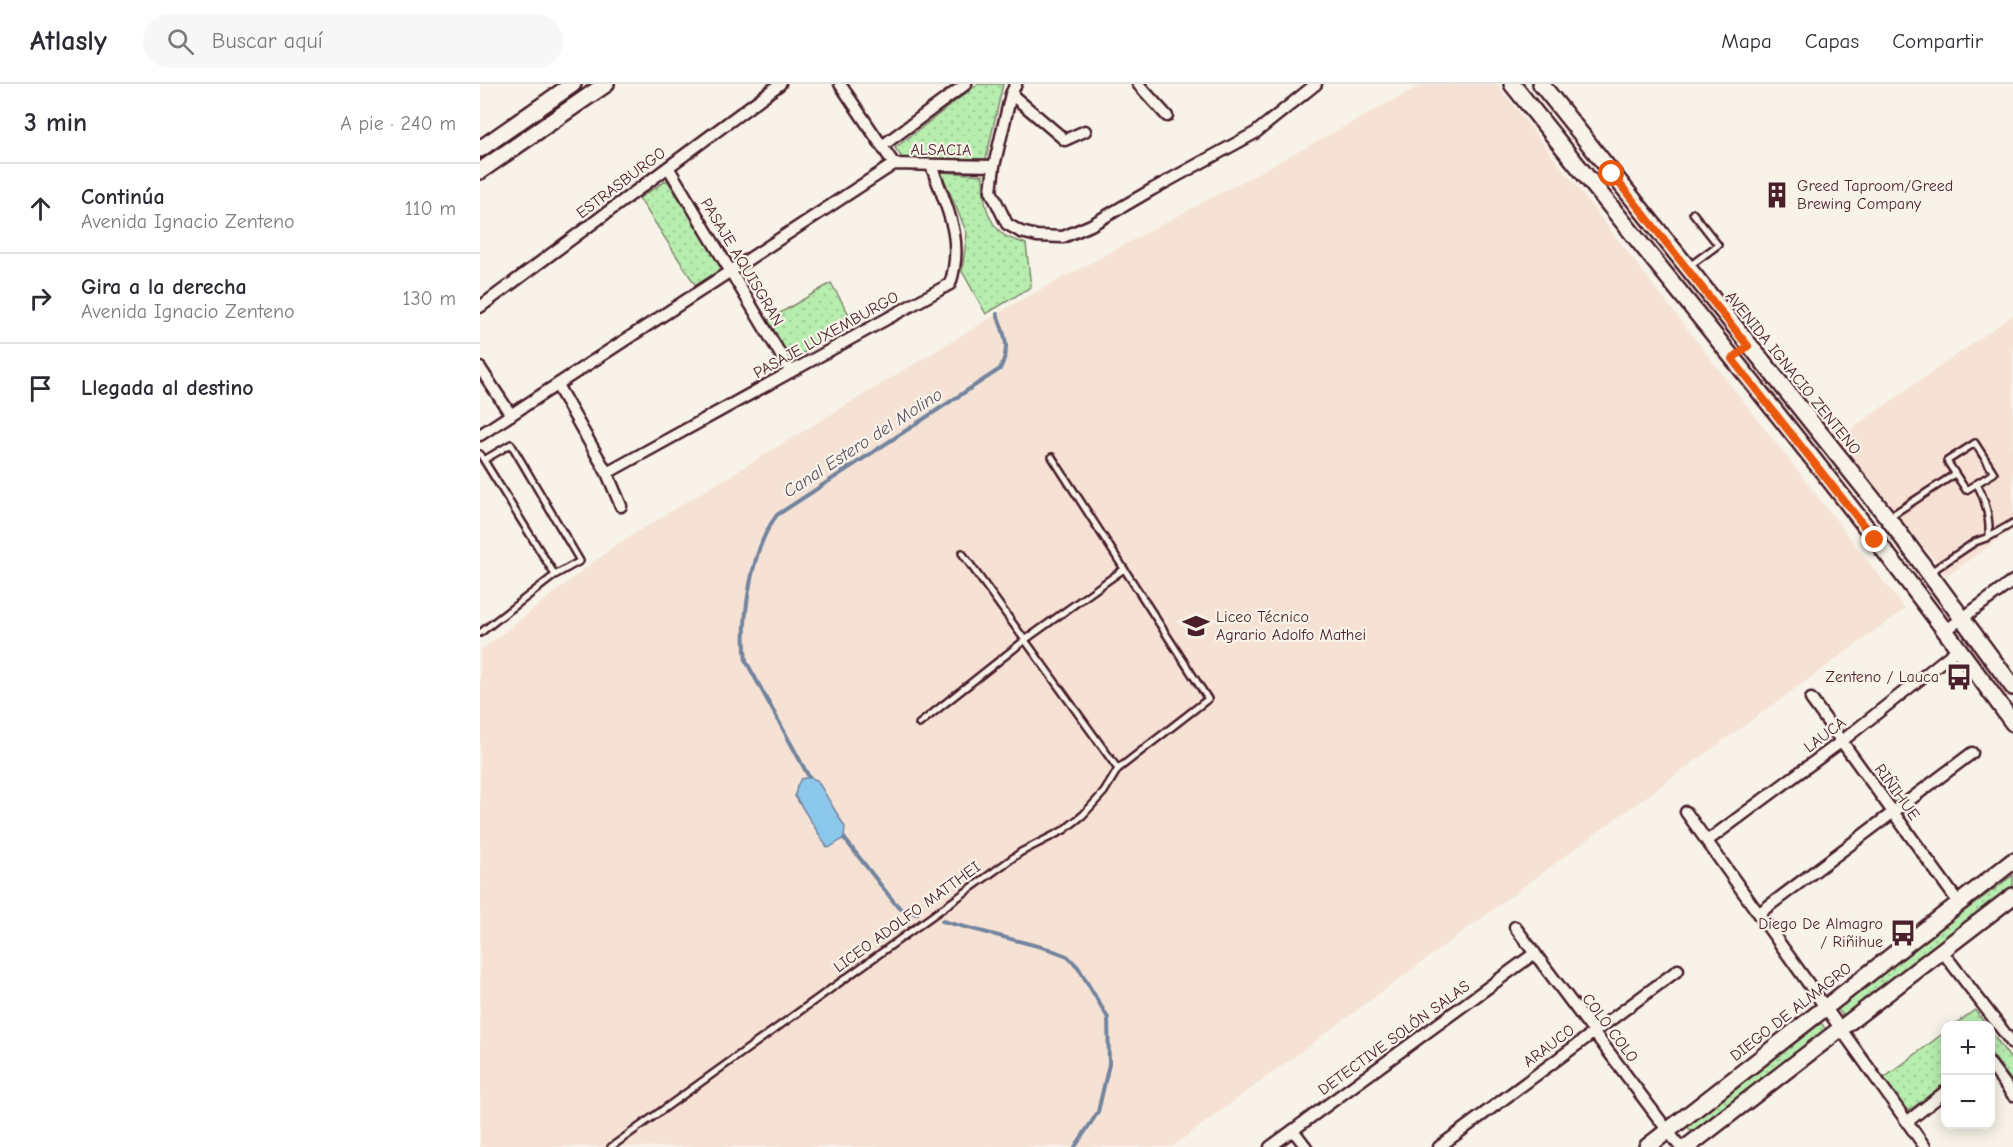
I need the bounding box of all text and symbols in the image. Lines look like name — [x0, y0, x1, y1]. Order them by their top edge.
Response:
search box — [143, 14, 563, 68]
text: Atlasly — [30, 25, 107, 57]
icon: search — [164, 25, 197, 58]
text: Buscar aquí — [212, 28, 323, 54]
text: Mapa — [1721, 29, 1772, 53]
text: Capas — [1805, 29, 1859, 53]
text: Compartir — [1892, 29, 1983, 53]
text: 3 min — [24, 108, 87, 138]
text: A pie · 240 m — [340, 112, 456, 135]
street label: ALSACIA — [910, 140, 972, 160]
street label: ESTRASBURGO — [573, 144, 669, 222]
route start — [1598, 160, 1624, 186]
place label: Greed Taproom/Greed Brewing Company — [1797, 177, 1953, 213]
building icon: Greed Taproom/Greed Brewing Company — [1762, 180, 1792, 210]
text: Continúa — [81, 184, 165, 210]
icon: ahead — [24, 192, 57, 225]
street label: PASAJE AQUISGRAN — [697, 195, 787, 329]
text: 110 m — [405, 197, 456, 220]
text: Avenida Ignacio Zenteno — [81, 210, 295, 233]
text: Gira a la derecha — [81, 274, 247, 300]
icon: right — [24, 282, 57, 315]
text: 130 m — [403, 287, 456, 310]
street label: PASAJE LUXEMBURGO — [750, 288, 902, 382]
street label: AVENIDA IGNACIO ZENTENO — [1722, 288, 1864, 458]
text: Avenida Ignacio Zenteno — [81, 300, 295, 323]
icon: arrive — [24, 372, 57, 405]
text: Llegada al destino — [81, 375, 254, 401]
water label: Canal Estero del Molino — [780, 384, 946, 502]
route end — [1861, 526, 1887, 552]
place label: Liceo Técnico Agrario Adolfo Mathei — [1216, 608, 1366, 644]
school or university icon: Liceo Técnico Agrario Adolfo Mathei — [1181, 611, 1211, 641]
bus stop icon: Zenteno / Lauca — [1944, 662, 1974, 692]
place label: Zenteno / Lauca — [1826, 668, 1939, 686]
street label: LAUCA — [1801, 714, 1849, 756]
street label: RIÑIHUE — [1871, 760, 1924, 824]
street label: LICEO ADOLFO MATTHEI — [830, 858, 984, 976]
place label: Diego De Almagro / Riñihue — [1758, 915, 1883, 951]
bus stop icon: Diego De Almagro / Riñihue — [1888, 918, 1918, 948]
street label: DIEGO DE ALMAGRO — [1727, 959, 1855, 1065]
street label: DETECTIVE SOLÓN SALAS — [1314, 976, 1473, 1099]
street label: COLO COLO — [1578, 990, 1642, 1066]
street label: ARAUCO — [1520, 1021, 1578, 1071]
map controls — [1941, 1021, 1995, 1129]
button: + — [1941, 1021, 1995, 1075]
button: − — [1941, 1075, 1995, 1129]

